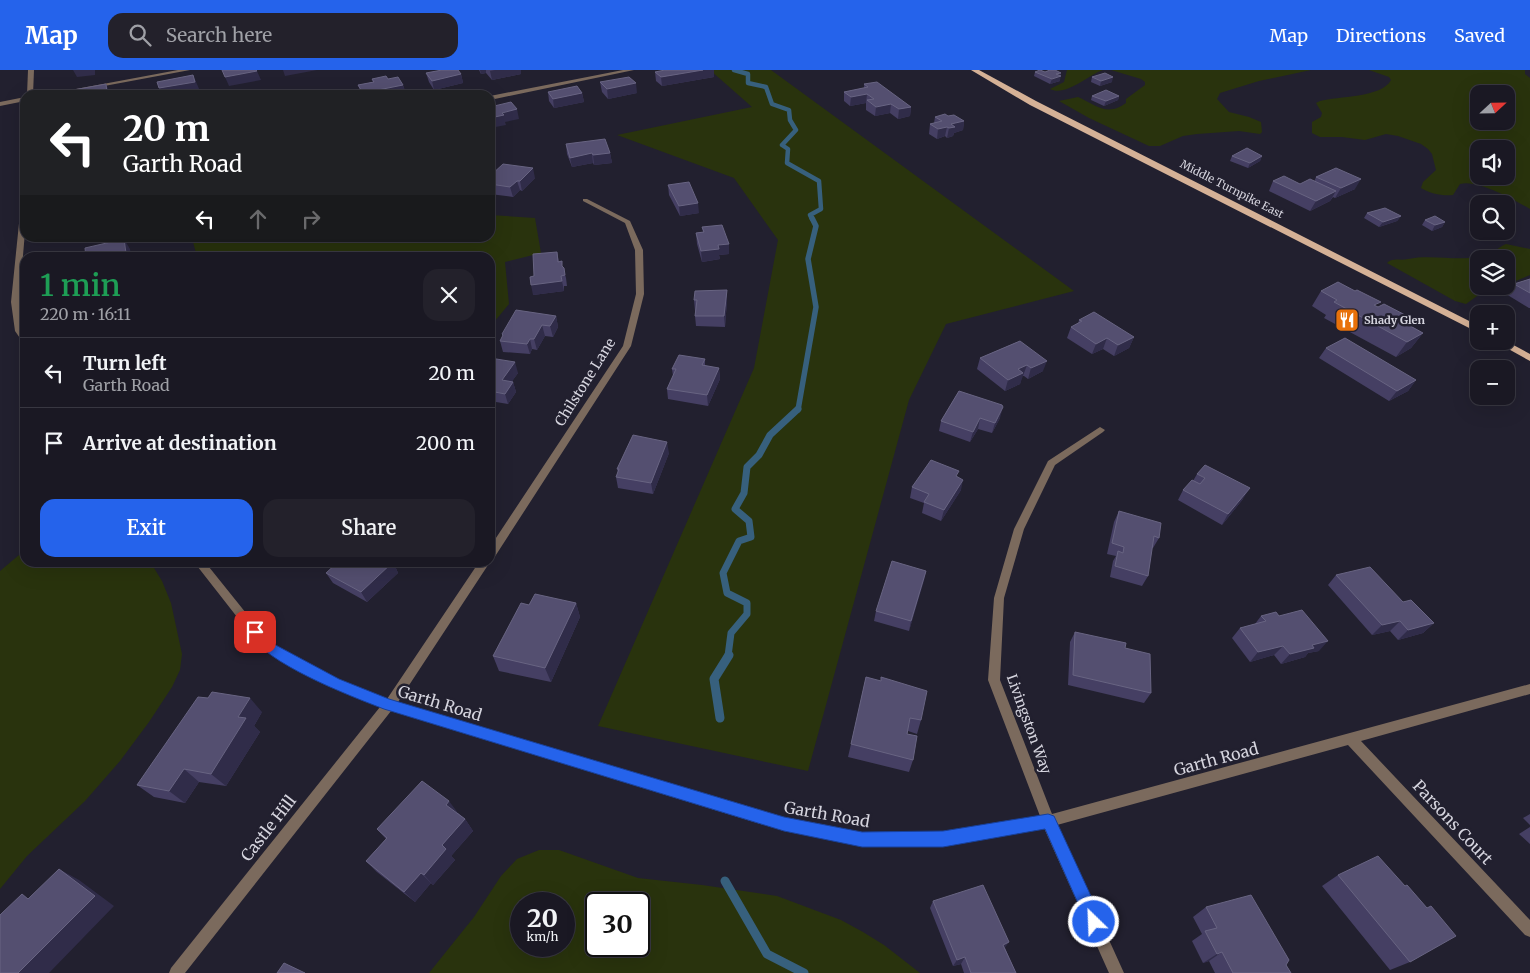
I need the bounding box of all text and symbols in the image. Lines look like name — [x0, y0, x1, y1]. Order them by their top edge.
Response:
search box — [108, 13, 458, 58]
text: Map — [25, 20, 78, 51]
icon: search — [126, 21, 154, 49]
text: Search here — [166, 23, 272, 47]
text: Map — [1270, 24, 1308, 47]
text: Directions — [1336, 24, 1426, 47]
text: Saved — [1454, 24, 1505, 47]
north arrow — [1470, 85, 1515, 130]
map controls — [1470, 85, 1515, 405]
text: 20 m — [123, 107, 210, 151]
icon: left — [40, 110, 105, 175]
button: sound — [1470, 140, 1515, 185]
text: Garth Road — [123, 150, 242, 178]
street label: Middle Turnpike East — [1178, 157, 1287, 222]
button: search — [1470, 195, 1515, 240]
icon: left — [191, 205, 219, 233]
icon: ahead — [244, 205, 272, 233]
icon: right — [297, 205, 325, 233]
button: layers — [1470, 250, 1515, 295]
text: 1 min — [40, 266, 121, 304]
button: close — [423, 269, 475, 321]
text: 220 m · 16:11 — [40, 304, 131, 324]
button: + — [1470, 305, 1515, 350]
restaurant icon: Shady Glen — [1334, 307, 1360, 333]
place label: Shady Glen — [1364, 313, 1425, 327]
street label: Chilstone Lane — [551, 335, 619, 429]
text: Turn left — [83, 351, 167, 375]
icon: left — [40, 359, 68, 387]
button: − — [1470, 360, 1515, 405]
text: 20 m — [428, 361, 475, 385]
text: Garth Road — [83, 375, 170, 395]
icon: arrive — [40, 429, 68, 457]
text: Arrive at destination — [83, 431, 277, 455]
text: 200 m — [416, 431, 475, 455]
button: Exit — [40, 499, 253, 557]
button: Share — [263, 499, 475, 557]
pin — [234, 611, 276, 653]
icon: arrive — [241, 618, 269, 646]
street label: Livingston Way — [1003, 672, 1056, 777]
street label: Garth Road — [396, 681, 485, 725]
street label: Garth Road — [1172, 738, 1261, 780]
street label: Parsons Court — [1409, 776, 1498, 869]
street label: Castle Hill — [236, 791, 300, 865]
street label: Garth Road — [783, 797, 872, 831]
speed limit sign: 30 — [585, 892, 650, 957]
position arrow — [1067, 895, 1119, 947]
text: 20 — [527, 902, 558, 934]
text: km/h — [527, 929, 558, 944]

